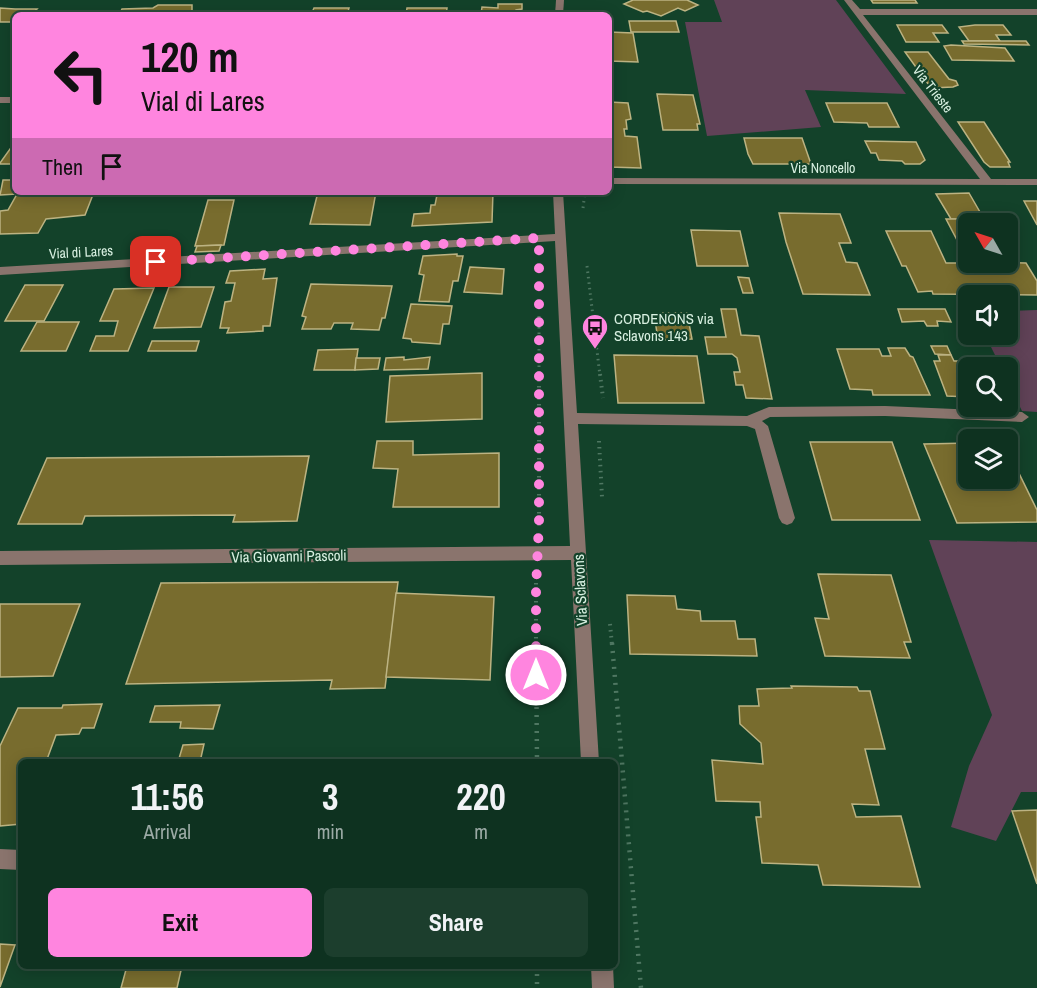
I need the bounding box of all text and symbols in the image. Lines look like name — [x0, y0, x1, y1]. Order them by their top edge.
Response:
text: 120 m — [141, 29, 239, 85]
icon: left — [42, 36, 120, 114]
street label: Via Trieste — [909, 62, 957, 116]
text: Vial di Lares — [141, 83, 265, 119]
icon: arrive — [95, 150, 128, 183]
text: Then — [42, 152, 83, 182]
street label: Via Noncello — [791, 159, 855, 177]
north arrow — [958, 213, 1018, 273]
map controls — [958, 213, 1018, 489]
pin — [130, 236, 181, 287]
street label: Vial di Lares — [48, 241, 114, 263]
icon: arrive — [139, 245, 172, 278]
button: sound — [958, 285, 1018, 345]
place label: CORDENONS via Sclavons 143 — [614, 308, 714, 346]
bus stop icon: CORDENONS via Sclavons 143 — [580, 312, 610, 350]
button: search — [958, 357, 1018, 417]
button: layers — [958, 429, 1018, 489]
street label: Via Giovanni Pascoli — [231, 544, 347, 568]
street label: Via Sclavons — [568, 554, 592, 626]
position arrow — [504, 643, 568, 707]
text: 11:56 — [130, 773, 204, 821]
text: 3 — [322, 773, 339, 821]
text: 220 — [456, 773, 506, 821]
text: Arrival — [144, 818, 191, 845]
text: min — [317, 818, 344, 845]
text: m — [474, 818, 488, 845]
button: Exit — [48, 888, 312, 957]
button: Share — [324, 888, 588, 957]

